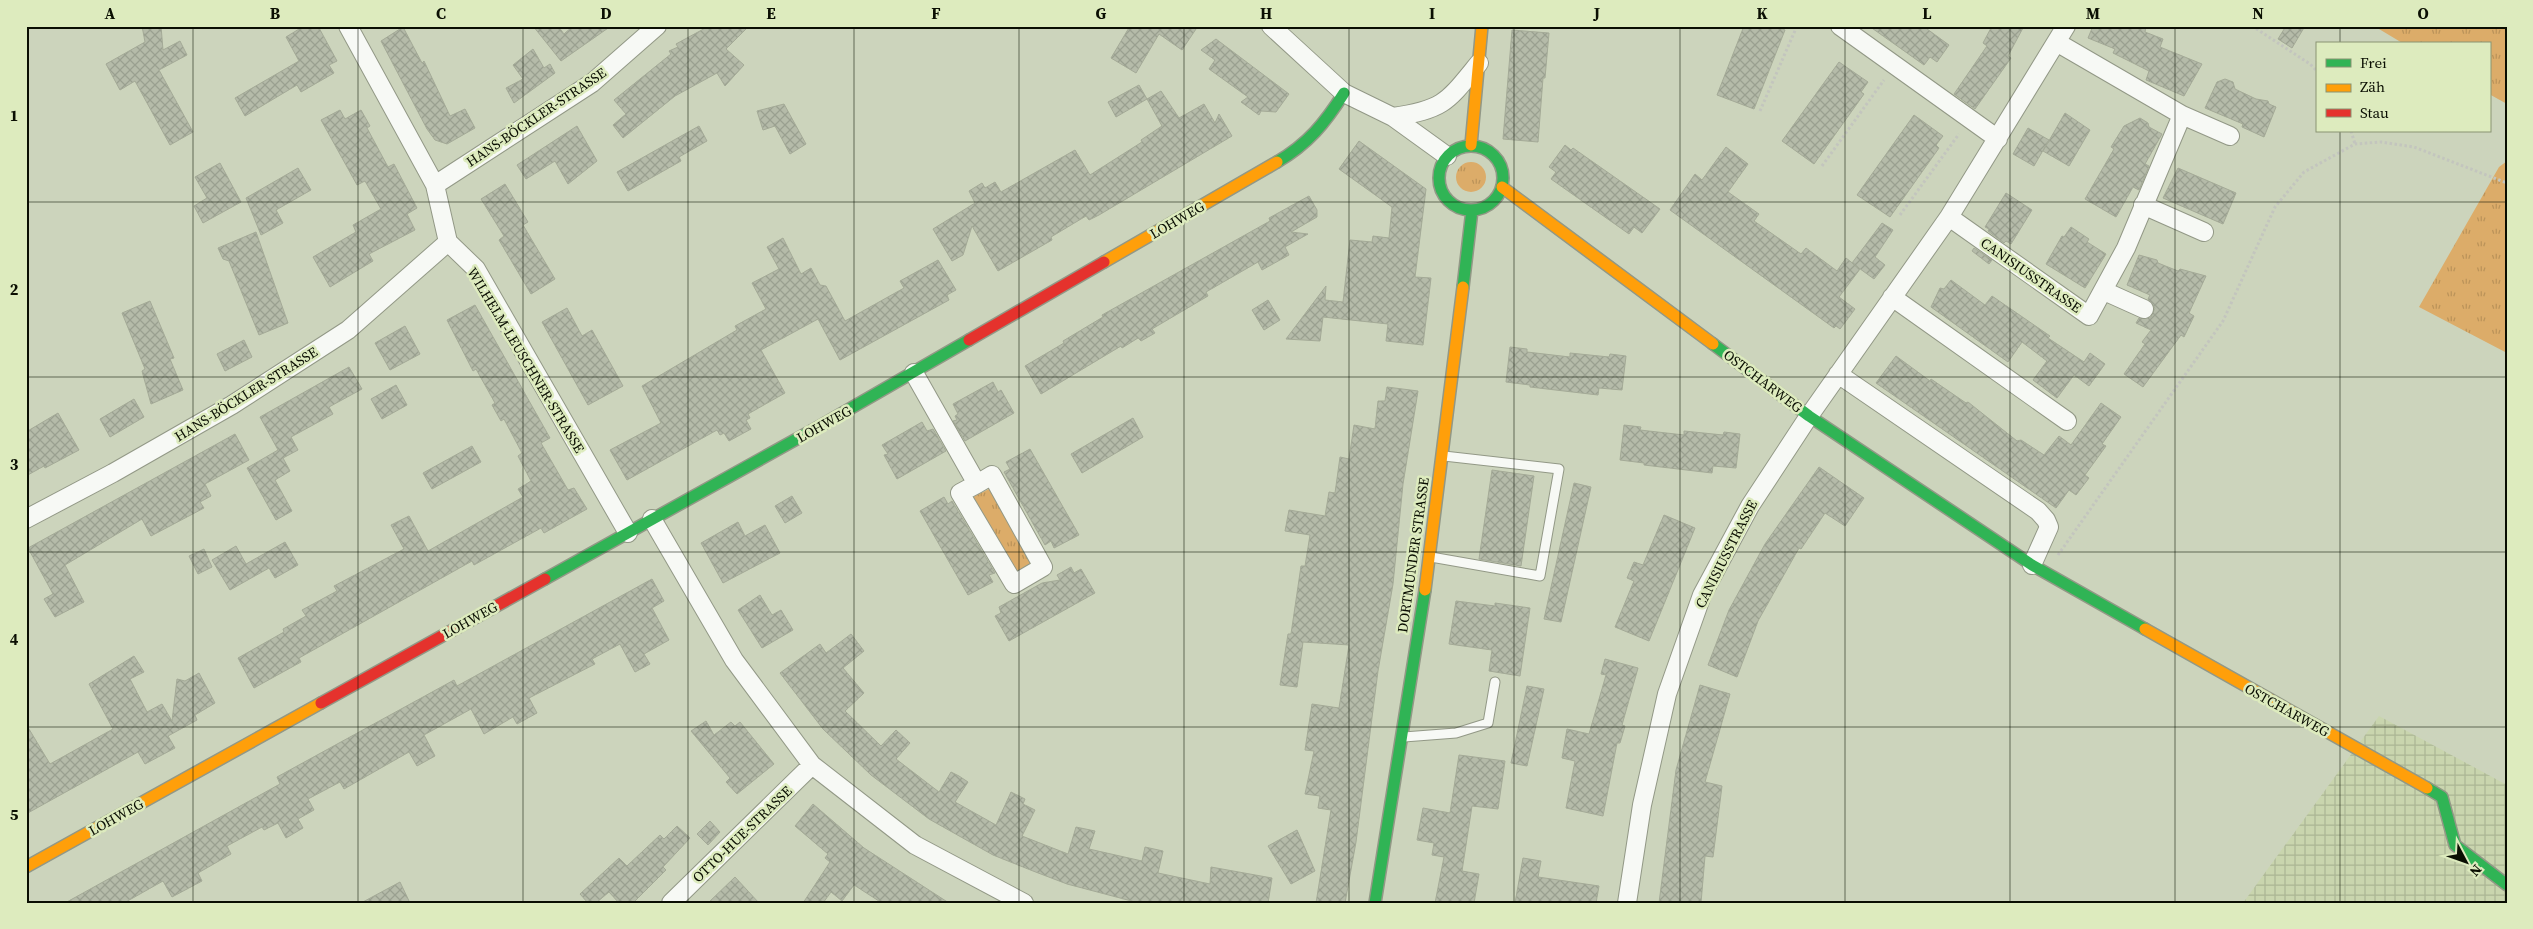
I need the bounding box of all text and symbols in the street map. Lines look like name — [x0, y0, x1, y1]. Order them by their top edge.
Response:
text: A — [105, 2, 116, 24]
text: B — [270, 2, 281, 24]
text: C — [436, 2, 446, 24]
text: D — [600, 2, 612, 24]
text: E — [766, 2, 776, 24]
text: F — [931, 2, 941, 24]
text: G — [1096, 2, 1107, 24]
text: H — [1260, 2, 1272, 24]
text: I — [1429, 2, 1435, 24]
text: J — [1593, 2, 1600, 24]
text: K — [1756, 2, 1768, 24]
text: L — [1922, 2, 1932, 24]
text: M — [2086, 2, 2100, 24]
text: N — [2252, 2, 2264, 24]
text: O — [2417, 2, 2429, 24]
legend — [2316, 42, 2490, 132]
text: Frei — [2360, 52, 2387, 73]
street label: HANS-BÖCKLER-STRASSE — [462, 63, 610, 171]
text: Zäh — [2360, 76, 2385, 97]
text: Stau — [2360, 102, 2389, 123]
text: 1 — [10, 104, 18, 126]
street label: LOHWEG — [1146, 196, 1208, 244]
street label: CANISIUSSTRASSE — [1977, 233, 2085, 317]
street label: WILHELM-LEUSCHNER-STRASSE — [463, 264, 589, 456]
text: 2 — [10, 278, 19, 300]
street label: HANS-BÖCKLER-STRASSE — [171, 342, 321, 446]
street label: OSTCHARWEG — [1719, 345, 1807, 418]
street label: LOHWEG — [793, 400, 856, 447]
text: 3 — [10, 453, 19, 475]
street label: DORTMUNDER STRASSE — [1392, 476, 1434, 634]
street label: CANISIUSSTRASSE — [1690, 496, 1762, 612]
street label: LOHWEG — [439, 596, 502, 643]
text: 4 — [10, 628, 19, 650]
street label: OSTCHARWEG — [2241, 678, 2333, 742]
street label: OTTO-HUE-STRASSE — [688, 781, 796, 887]
street label: LOHWEG — [85, 793, 148, 840]
text: 5 — [10, 803, 19, 825]
north arrow — [2440, 836, 2490, 886]
text: N — [2465, 860, 2487, 881]

